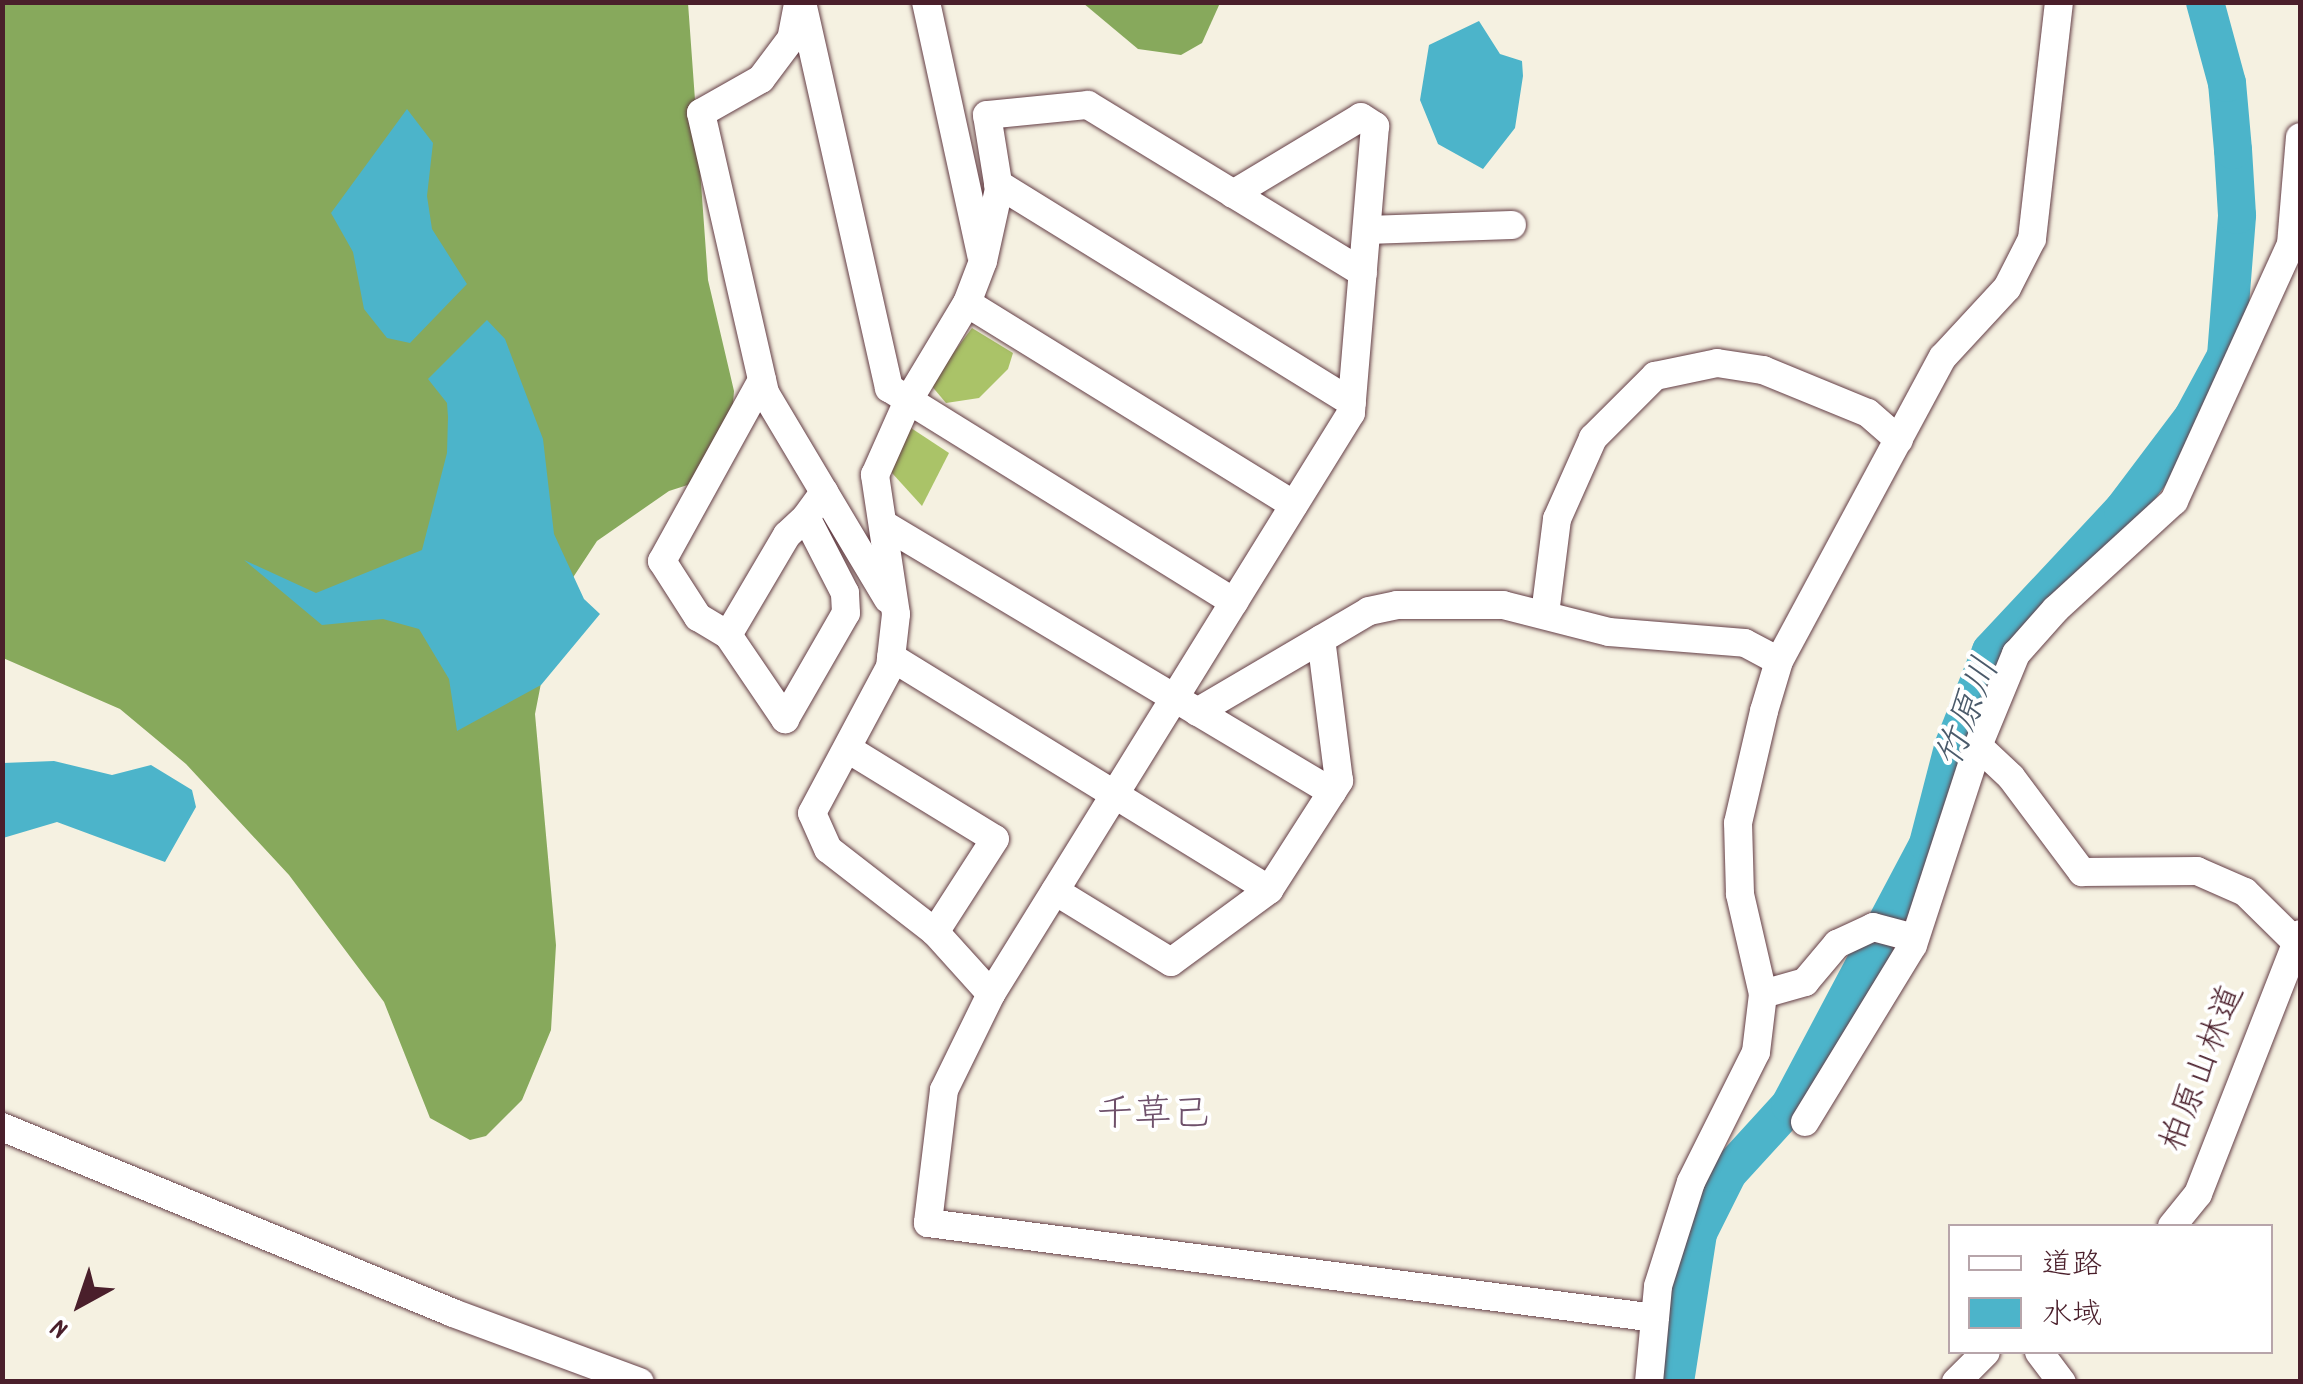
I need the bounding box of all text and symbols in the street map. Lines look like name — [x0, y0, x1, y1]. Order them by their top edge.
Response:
water label: 竹原川 — [1929, 653, 2013, 775]
street label: 柏原山林道 — [2154, 980, 2256, 1158]
district label: 千草己 — [1096, 1095, 1210, 1141]
legend — [1948, 1224, 2273, 1354]
text: 道路 — [2042, 1246, 2102, 1289]
north arrow — [30, 1254, 130, 1354]
text: 水域 — [2042, 1296, 2102, 1339]
text: N — [43, 1307, 79, 1347]

